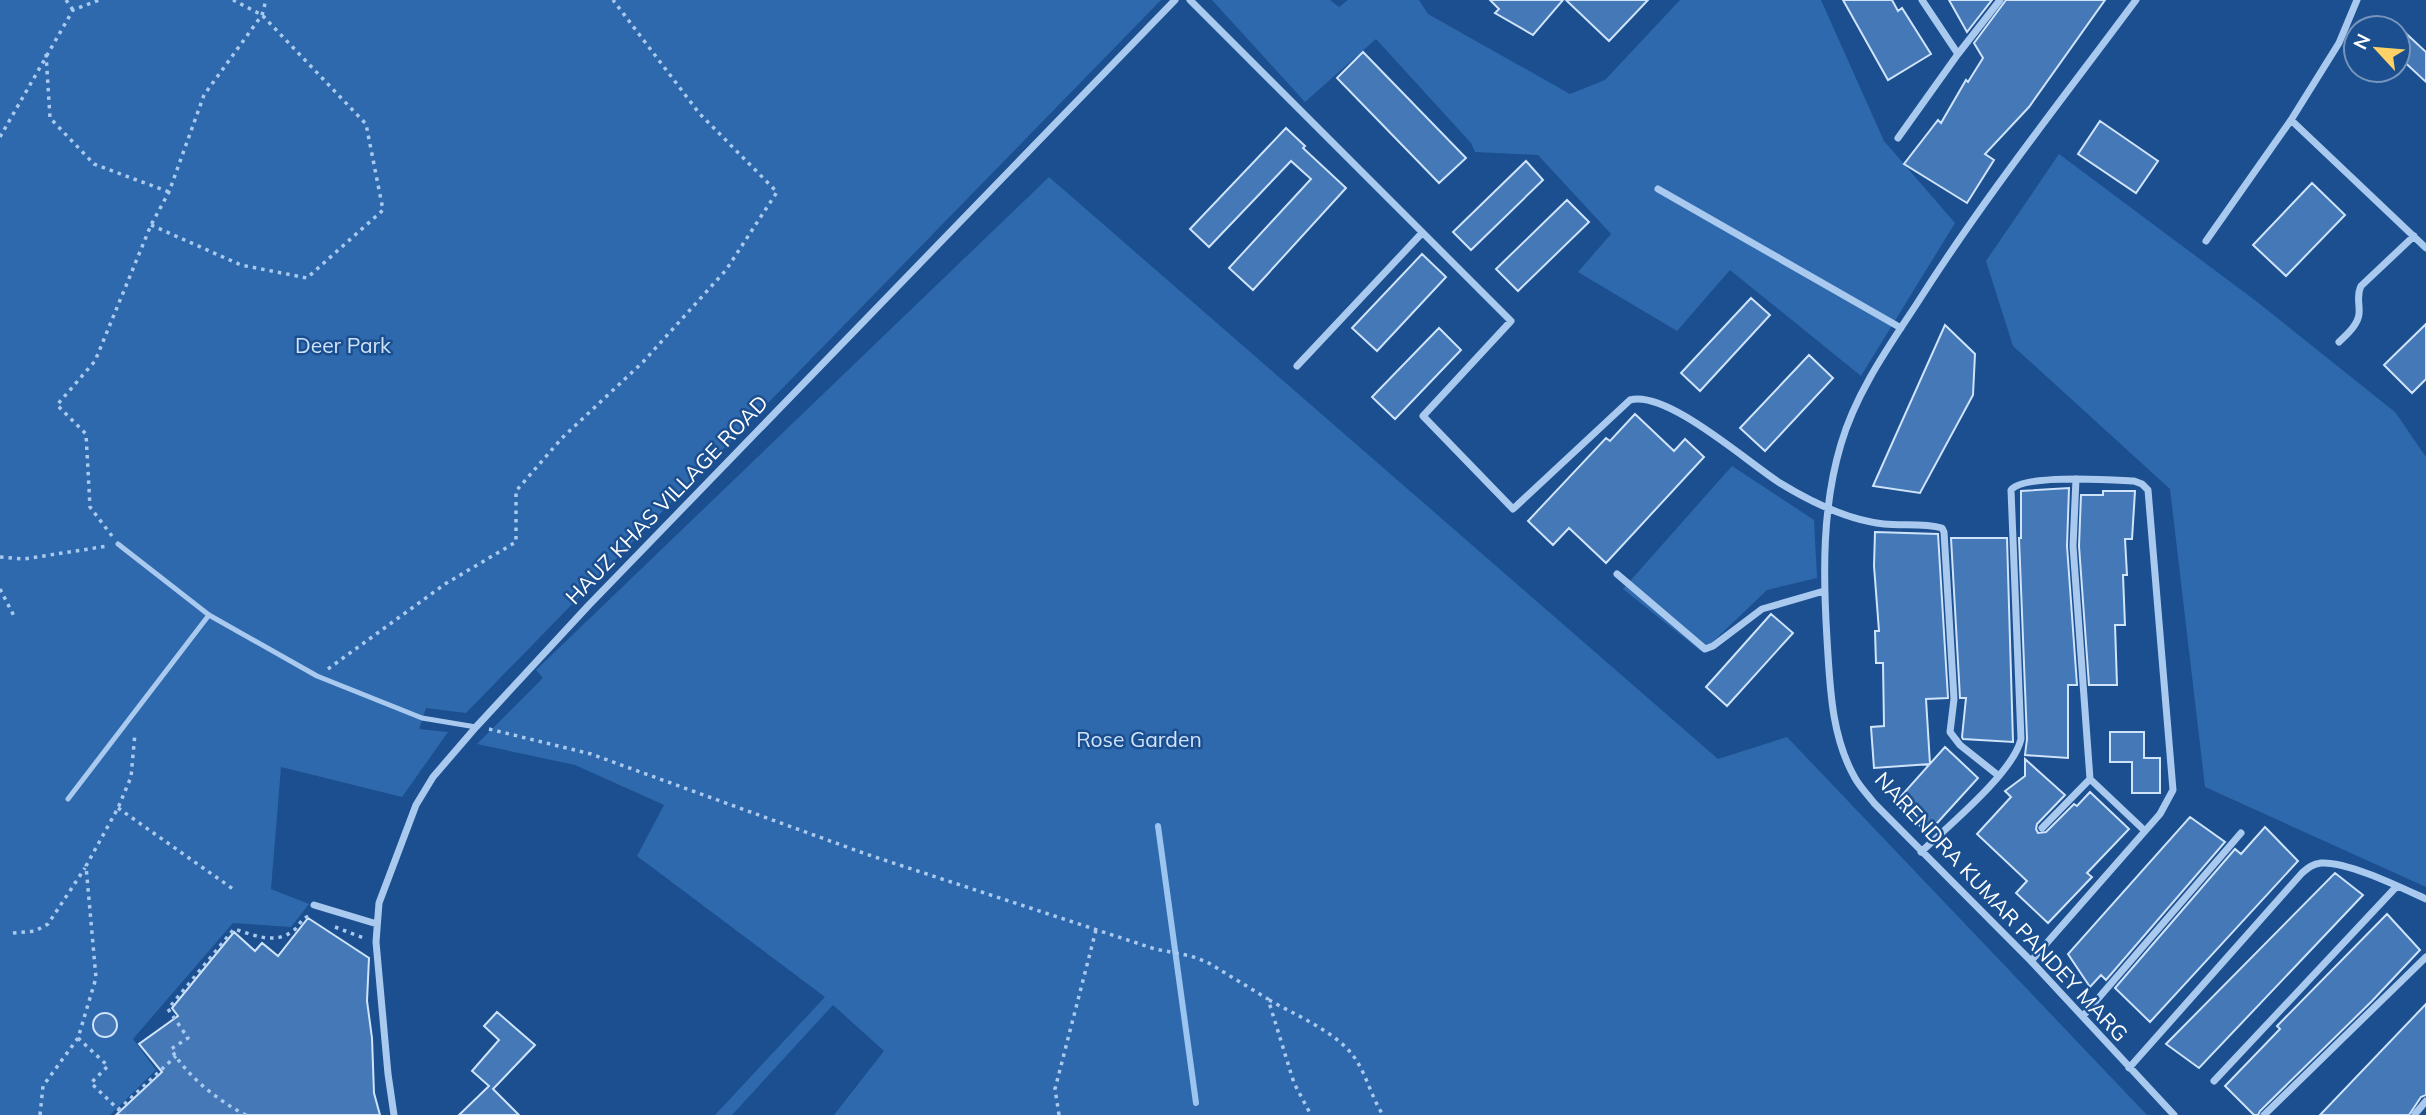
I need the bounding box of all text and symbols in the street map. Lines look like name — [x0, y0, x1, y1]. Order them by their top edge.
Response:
north arrow — [2342, 14, 2412, 84]
text: N — [2348, 30, 2376, 53]
park label: Deer Park — [295, 332, 391, 358]
street label: HAUZ KHAS VILLAGE ROAD — [560, 389, 773, 609]
park label: Rose Garden — [1076, 726, 1202, 752]
street label: NARENDRA KUMAR PANDEY MARG — [1870, 766, 2134, 1047]

